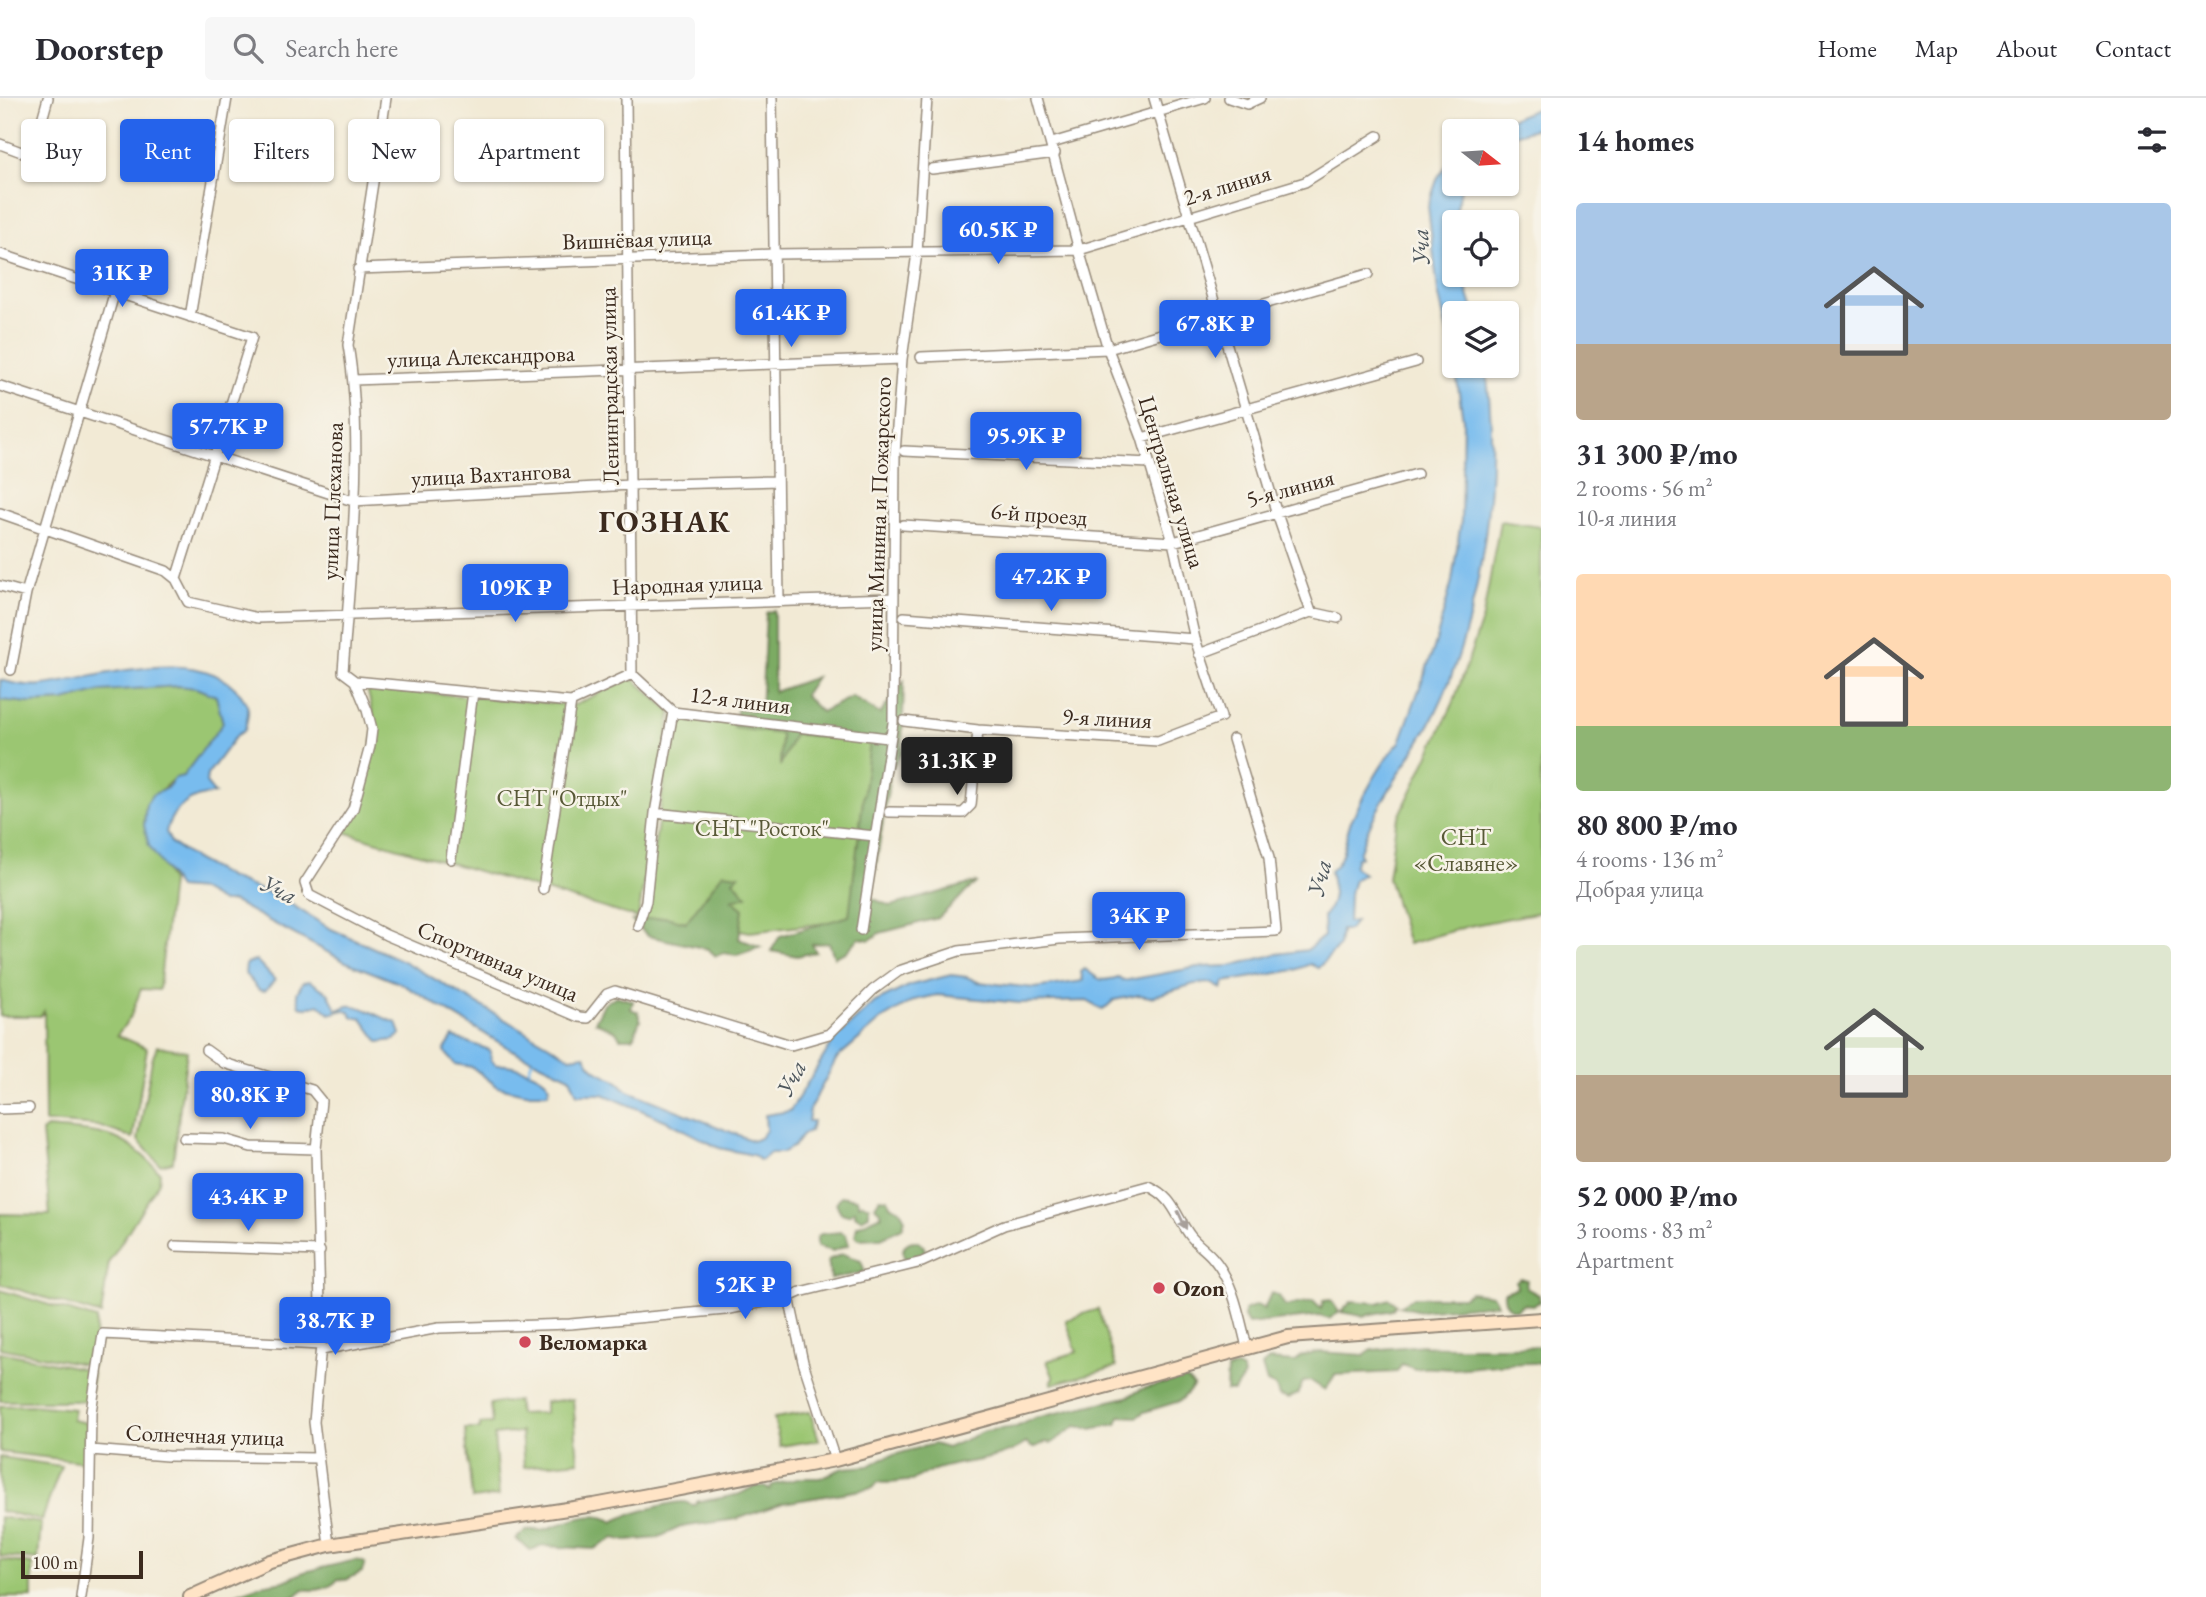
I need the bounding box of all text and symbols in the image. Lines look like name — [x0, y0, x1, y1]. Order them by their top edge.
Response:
search box — [205, 17, 695, 80]
text: Doorstep — [35, 27, 163, 70]
icon: search — [229, 29, 267, 67]
text: Search here — [285, 31, 398, 65]
text: Home — [1817, 33, 1877, 64]
text: Map — [1915, 33, 1958, 64]
text: About — [1996, 33, 2057, 64]
text: Contact — [2095, 33, 2171, 64]
chip: Buy — [21, 119, 106, 182]
chip: Rent — [120, 119, 215, 182]
chip: Filters — [229, 119, 334, 182]
chip: New — [348, 119, 440, 182]
chip: Apartment — [454, 119, 604, 182]
north arrow — [1442, 119, 1519, 196]
map controls — [1442, 119, 1519, 378]
text: 14 homes — [1576, 121, 1694, 160]
icon: filters — [2133, 121, 2171, 159]
street label: 2-я линия — [1180, 158, 1274, 212]
pin: 60.5K ₽ — [933, 206, 1063, 266]
button: locate — [1442, 210, 1519, 287]
text: 60.5K ₽ — [958, 214, 1038, 244]
street label: Вишнёвая улица — [562, 221, 713, 257]
water label: Уча — [1404, 228, 1436, 266]
icon: home — [1811, 248, 1937, 374]
pin: 31K ₽ — [73, 250, 171, 309]
text: 31K ₽ — [91, 257, 153, 287]
street label: Ленинградская улица — [592, 286, 626, 485]
pin: 61.4K ₽ — [726, 289, 856, 349]
text: 61.4K ₽ — [751, 297, 831, 327]
pin: 67.8K ₽ — [1150, 300, 1280, 360]
button: layers — [1442, 301, 1519, 378]
text: 67.8K ₽ — [1175, 308, 1255, 338]
street label: улица Александрова — [387, 338, 576, 374]
street label: улица Минина и Пожарского — [858, 376, 898, 652]
street label: Центральная улица — [1132, 392, 1213, 573]
pin: 57.7K ₽ — [163, 404, 293, 463]
text: 57.7K ₽ — [188, 411, 268, 441]
pin: 95.9K ₽ — [961, 412, 1091, 472]
text: 95.9K ₽ — [986, 420, 1066, 450]
street label: улица Плеханова — [314, 421, 350, 581]
text: 31 300 ₽/mo — [1576, 434, 1738, 473]
street label: улица Вахтангова — [410, 455, 572, 493]
street label: 5-я линия — [1243, 462, 1337, 514]
text: 2 rooms · 56 m² — [1576, 473, 1713, 503]
street label: 6-й проезд — [990, 496, 1089, 532]
district label: ГОЗНАК — [598, 502, 732, 541]
text: 10-я линия — [1576, 503, 1677, 533]
pin: 47.2K ₽ — [986, 554, 1116, 613]
text: 47.2K ₽ — [1011, 561, 1091, 591]
pin: 109K ₽ — [458, 564, 572, 624]
street label: Народная улица — [611, 566, 764, 602]
text: 109K ₽ — [478, 572, 552, 602]
icon: home — [1811, 619, 1937, 745]
street label: 12-я линия — [688, 679, 792, 721]
street label: 9-я линия — [1061, 701, 1153, 735]
pin: 31.3K ₽ — [892, 738, 1022, 797]
text: 31.3K ₽ — [917, 745, 997, 775]
park label: СНТ "Отдых" — [497, 783, 627, 813]
text: 80 800 ₽/mo — [1576, 805, 1738, 844]
park label: СНТ "Росток" — [695, 813, 829, 843]
park label: СНТ «Славяне» — [1414, 822, 1518, 878]
text: 4 rooms · 136 m² — [1576, 844, 1724, 874]
water label: Уча — [1300, 856, 1338, 900]
water label: Уча — [256, 867, 302, 911]
text: Добрая улица — [1576, 874, 1704, 904]
pin: 34K ₽ — [1090, 892, 1188, 952]
text: 34K ₽ — [1108, 900, 1170, 930]
street label: Спортивная улица — [413, 914, 584, 1009]
icon: home — [1811, 990, 1937, 1116]
water label: Уча — [769, 1054, 813, 1102]
pin: 80.8K ₽ — [185, 1072, 315, 1131]
text: 80.8K ₽ — [210, 1079, 290, 1109]
pin: 43.4K ₽ — [183, 1174, 313, 1233]
text: 52 000 ₽/mo — [1576, 1176, 1738, 1215]
text: 43.4K ₽ — [208, 1181, 288, 1211]
one-way arrow — [1176, 1210, 1188, 1230]
text: 3 rooms · 83 m² — [1576, 1215, 1713, 1245]
text: Apartment — [1576, 1245, 1674, 1275]
pin: 52K ₽ — [696, 1262, 794, 1321]
text: 52K ₽ — [714, 1269, 776, 1299]
place label: Ozon — [1173, 1273, 1225, 1303]
marker: Ozon — [1151, 1280, 1167, 1296]
pin: 38.7K ₽ — [270, 1298, 400, 1357]
text: 38.7K ₽ — [295, 1305, 375, 1335]
place label: Веломарка — [539, 1327, 648, 1357]
marker: Веломарка — [517, 1334, 533, 1350]
street label: Солнечная улица — [125, 1417, 286, 1453]
scale bar — [21, 1548, 144, 1580]
text: 100 m — [32, 1550, 78, 1575]

